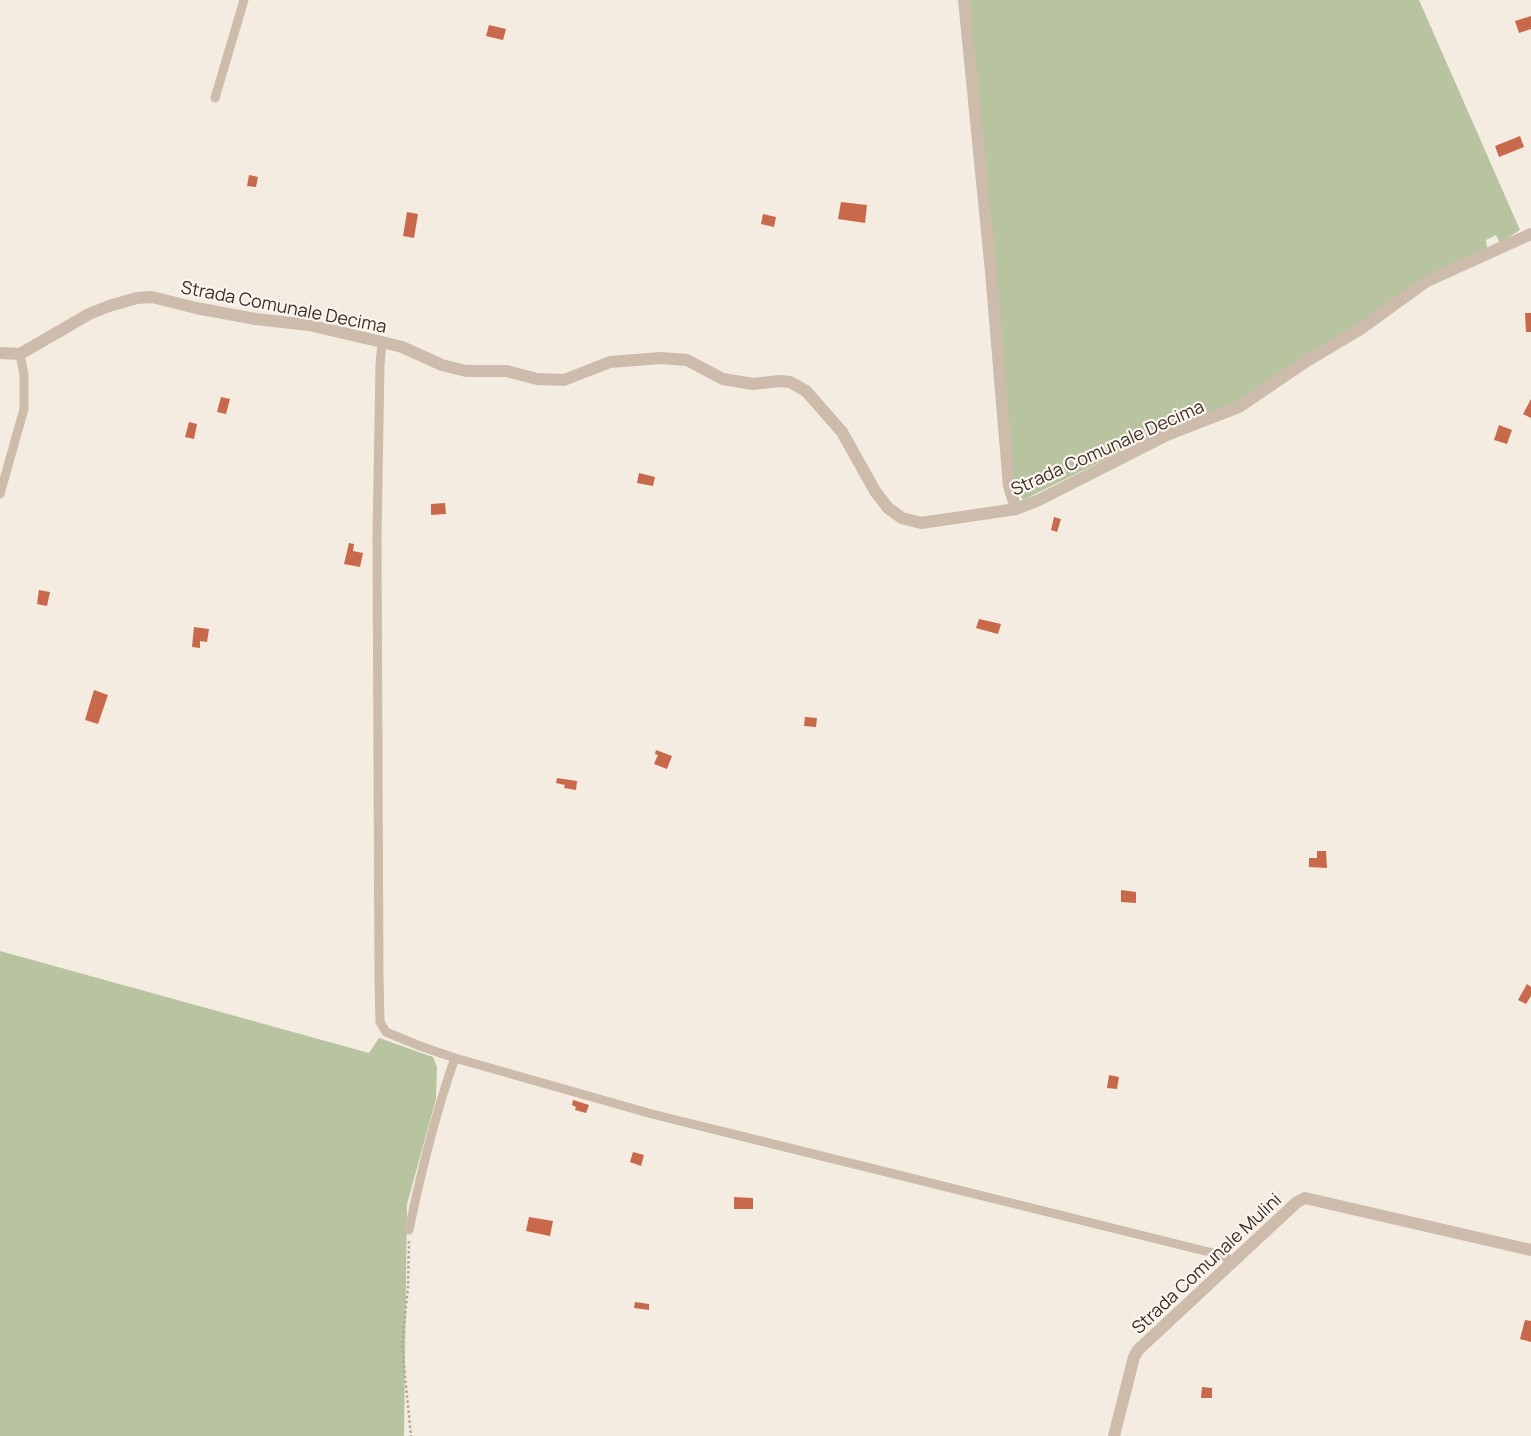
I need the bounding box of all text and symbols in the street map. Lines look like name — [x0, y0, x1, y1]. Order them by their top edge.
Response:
street label: Strada Comunale Decima — [179, 274, 389, 338]
street label: Strada Comunale Decima — [1007, 394, 1207, 500]
street label: Strada Comunale Mulini — [1126, 1187, 1286, 1339]

